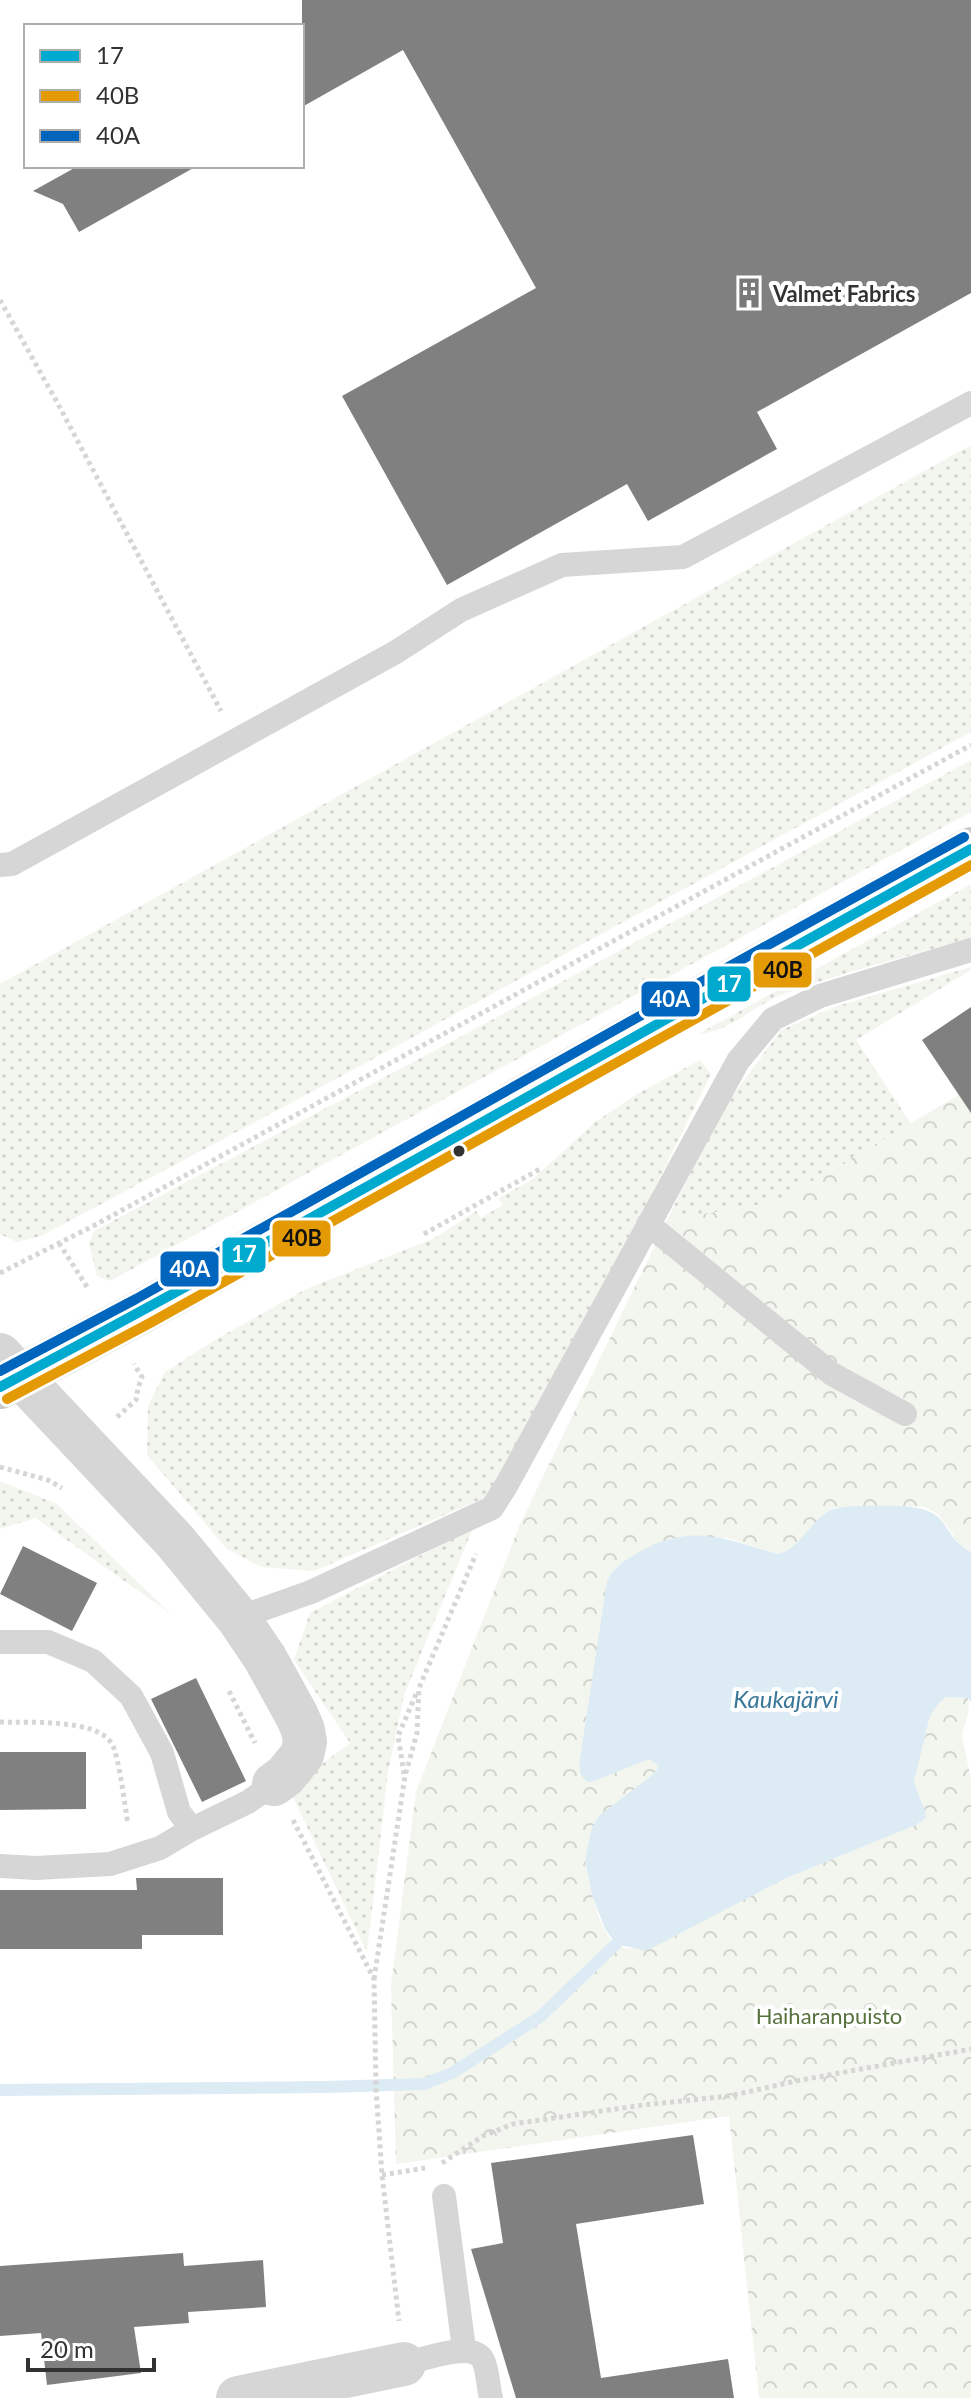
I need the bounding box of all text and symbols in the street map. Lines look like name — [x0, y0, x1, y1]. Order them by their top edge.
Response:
legend — [24, 24, 304, 168]
text: 17 — [96, 40, 124, 69]
text: 40B — [96, 80, 139, 109]
text: 40A — [96, 120, 141, 149]
building icon: Valmet Fabrics — [732, 276, 766, 310]
place label: Valmet Fabrics — [772, 280, 916, 307]
line badge: 40B — [752, 951, 813, 989]
text: 40B — [763, 956, 803, 983]
line badge: 17 — [706, 965, 752, 1003]
text: 17 — [716, 970, 742, 997]
line badge: 40A — [640, 980, 701, 1018]
text: 40A — [650, 985, 691, 1012]
unlabelled marker — [451, 1143, 467, 1159]
line badge: 40B — [271, 1219, 332, 1258]
text: 40B — [282, 1224, 322, 1251]
line badge: 17 — [221, 1236, 267, 1274]
text: 17 — [231, 1240, 257, 1267]
line badge: 40A — [159, 1250, 220, 1288]
text: 40A — [170, 1255, 211, 1282]
water label: Kaukajärvi — [733, 1684, 839, 1713]
park label: Haiharanpuisto — [756, 2002, 902, 2029]
scale bar — [28, 2322, 154, 2372]
text: 20 m — [40, 2334, 94, 2363]

